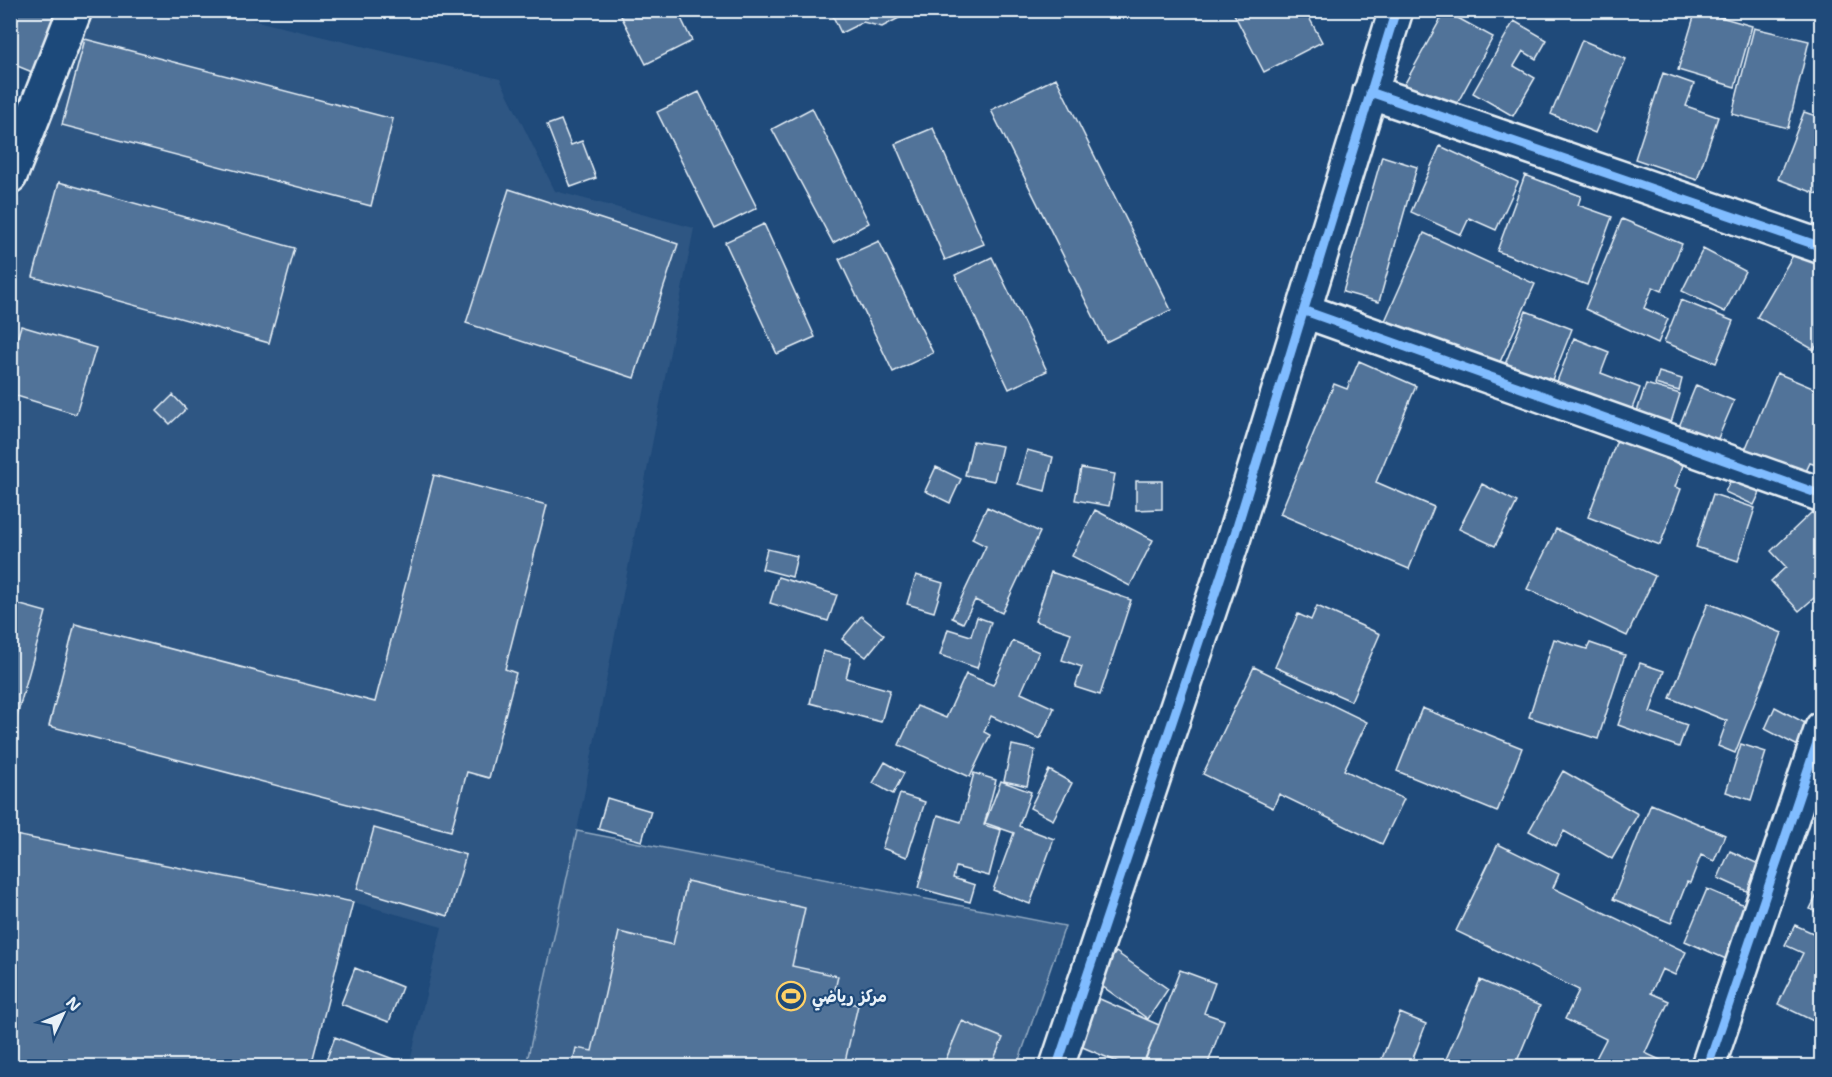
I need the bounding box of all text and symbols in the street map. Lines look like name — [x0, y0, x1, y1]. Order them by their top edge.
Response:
sports icon: مركز رياضي — [775, 980, 807, 1012]
north arrow — [33, 984, 93, 1044]
place label: مركز رياضي — [812, 986, 887, 1011]
text: N — [61, 992, 85, 1016]

